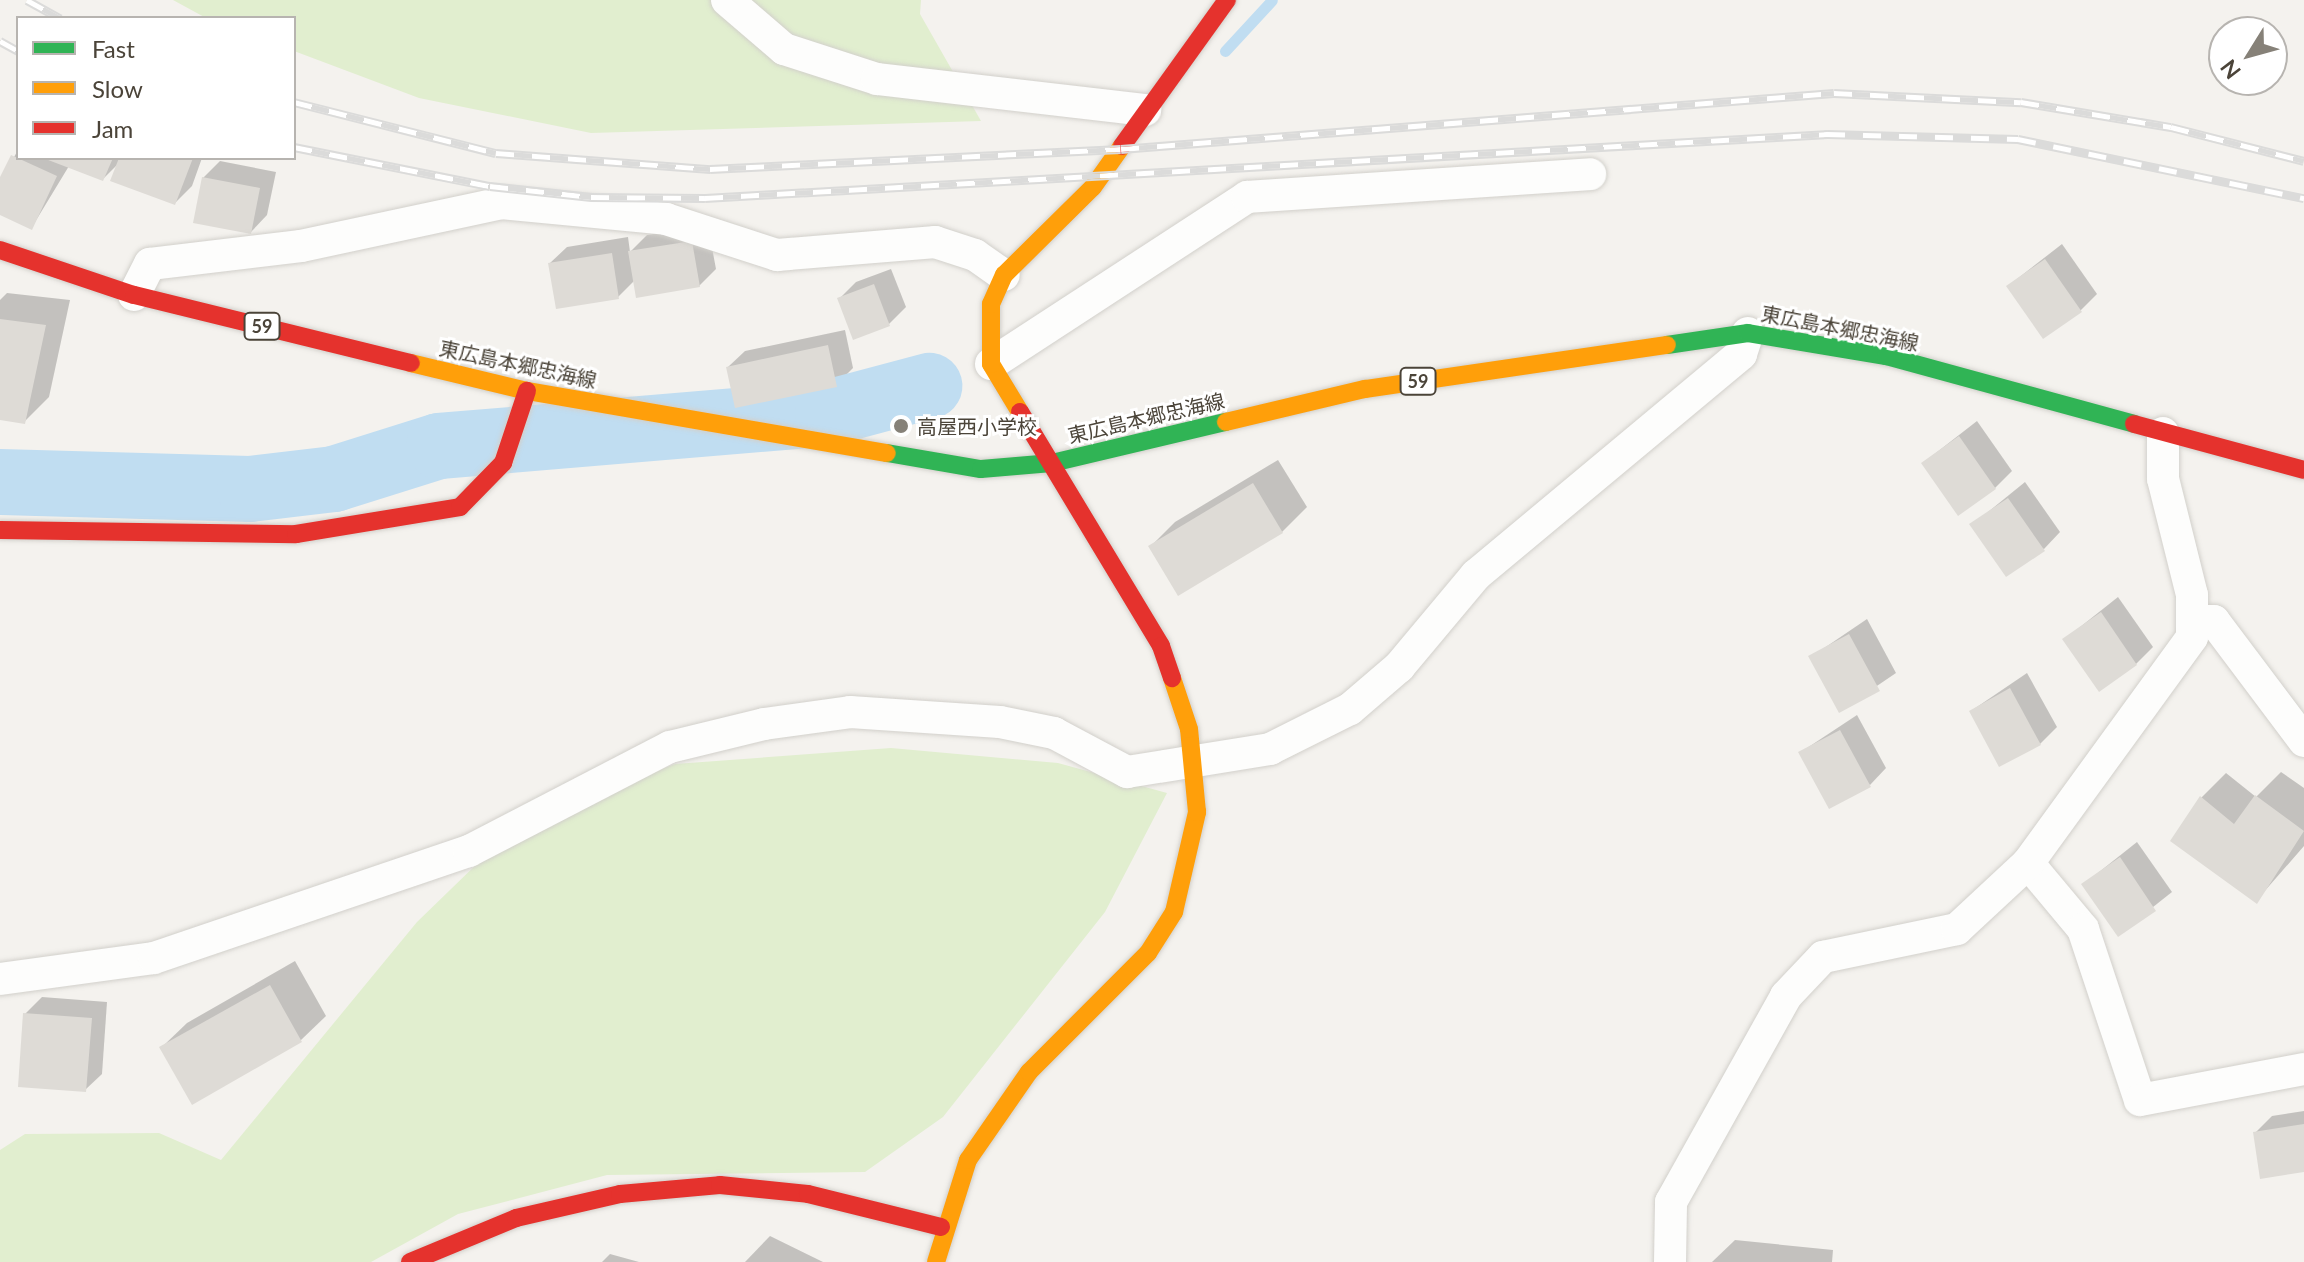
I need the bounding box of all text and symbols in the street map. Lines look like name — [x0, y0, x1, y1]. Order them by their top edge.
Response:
legend — [16, 16, 296, 160]
north arrow — [2208, 16, 2288, 96]
text: Fast — [92, 34, 135, 63]
text: N — [2214, 55, 2246, 84]
text: Slow — [92, 74, 143, 103]
text: Jam — [92, 114, 133, 143]
street label: 東広島本郷忠海線 — [1759, 301, 1921, 355]
road number: 59 — [242, 312, 282, 340]
street label: 東広島本郷忠海線 — [437, 336, 599, 392]
road number: 59 — [1398, 367, 1438, 395]
street label: 東広島本郷忠海線 — [1065, 388, 1227, 448]
place label: 高屋西小学校 — [917, 414, 1037, 438]
marker: 高屋西小学校 — [892, 417, 910, 435]

